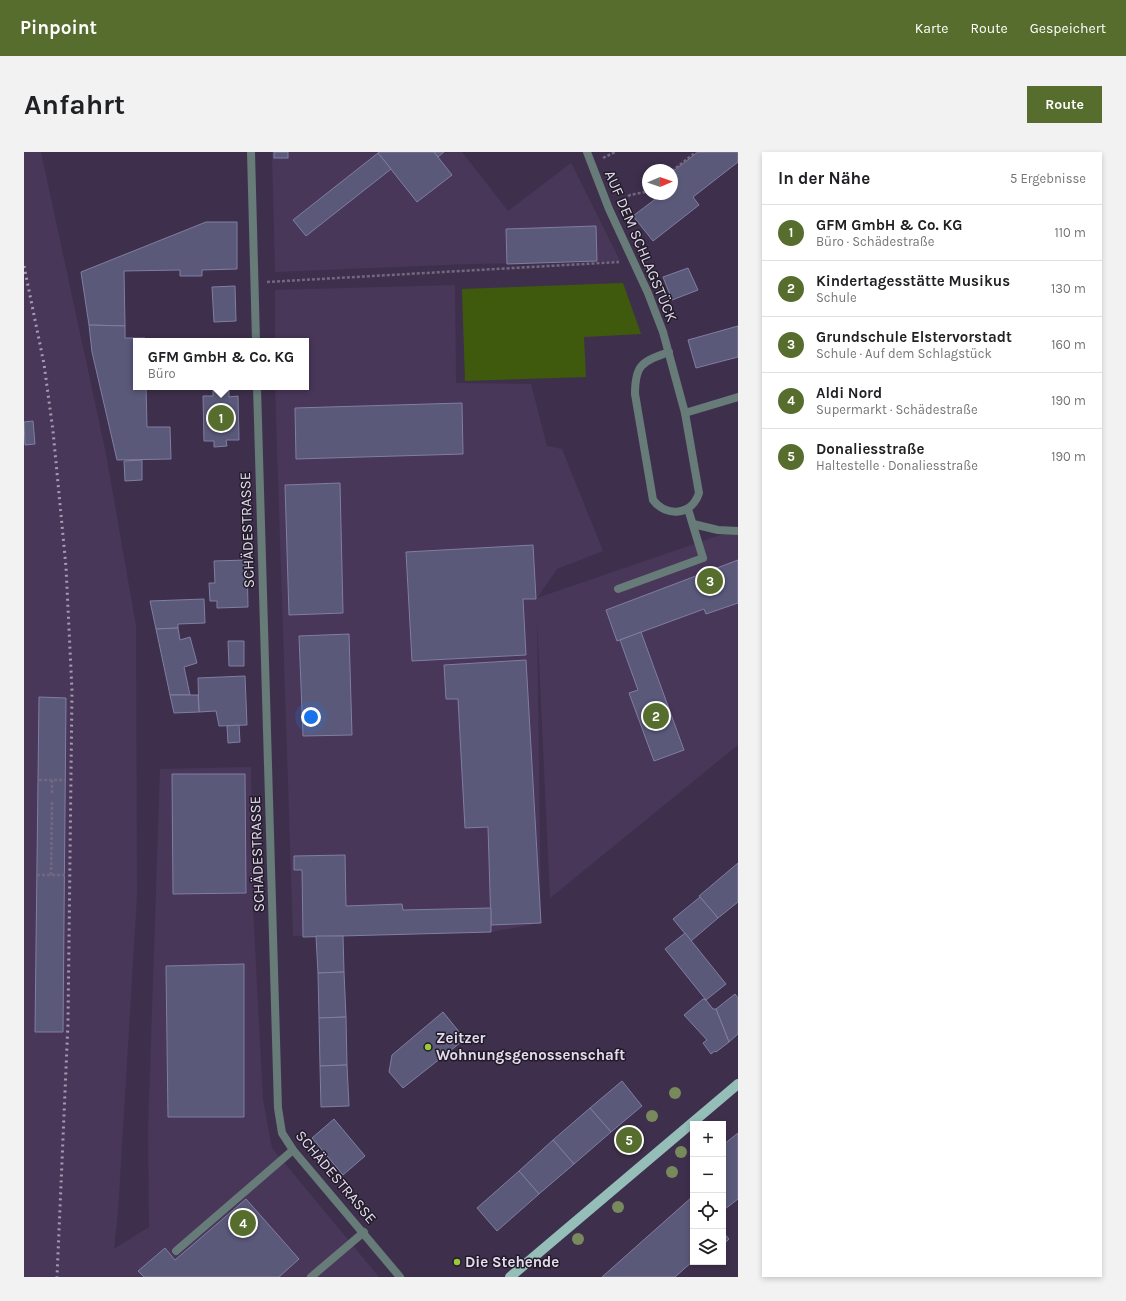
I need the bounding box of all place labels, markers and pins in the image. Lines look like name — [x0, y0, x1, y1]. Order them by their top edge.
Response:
pin: 1 — [208, 403, 234, 433]
pin: 3 — [697, 566, 723, 596]
pin: 2 — [643, 701, 669, 731]
place label: Zeitzer Wohnungsgenossenschaft — [436, 1029, 625, 1064]
marker: Zeitzer Wohnungsgenossenschaft — [423, 1042, 433, 1052]
pin: 5 — [616, 1125, 642, 1155]
pin: 4 — [230, 1208, 256, 1238]
place label: Die Stehende — [465, 1253, 559, 1271]
marker: Die Stehende — [452, 1257, 462, 1267]

